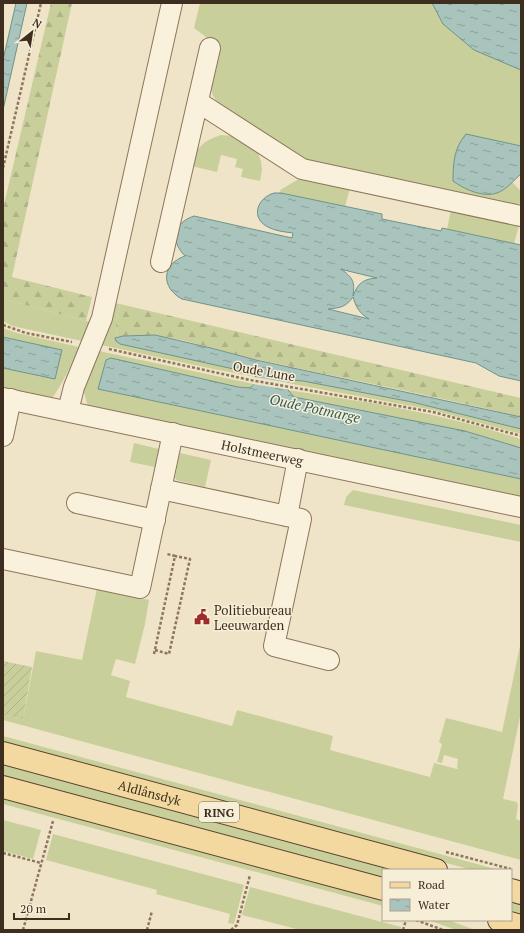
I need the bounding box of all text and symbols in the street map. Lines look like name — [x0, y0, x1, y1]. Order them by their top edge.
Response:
north arrow — [12, 12, 52, 52]
text: N — [30, 15, 45, 32]
street label: Oude Lune — [231, 357, 297, 385]
water label: Oude Potmarge — [268, 389, 363, 427]
street label: Holstmeerweg — [220, 435, 305, 470]
place label: Politiebureau Leeuwarden — [214, 601, 292, 634]
public building icon: Politiebureau Leeuwarden — [193, 608, 211, 626]
street label: Aldlânsdyk — [116, 776, 183, 810]
road number: RING — [199, 802, 239, 822]
legend — [382, 869, 512, 921]
text: Road — [418, 877, 445, 892]
scale bar — [14, 895, 69, 921]
text: Water — [418, 897, 450, 912]
text: 20 m — [20, 901, 47, 916]

